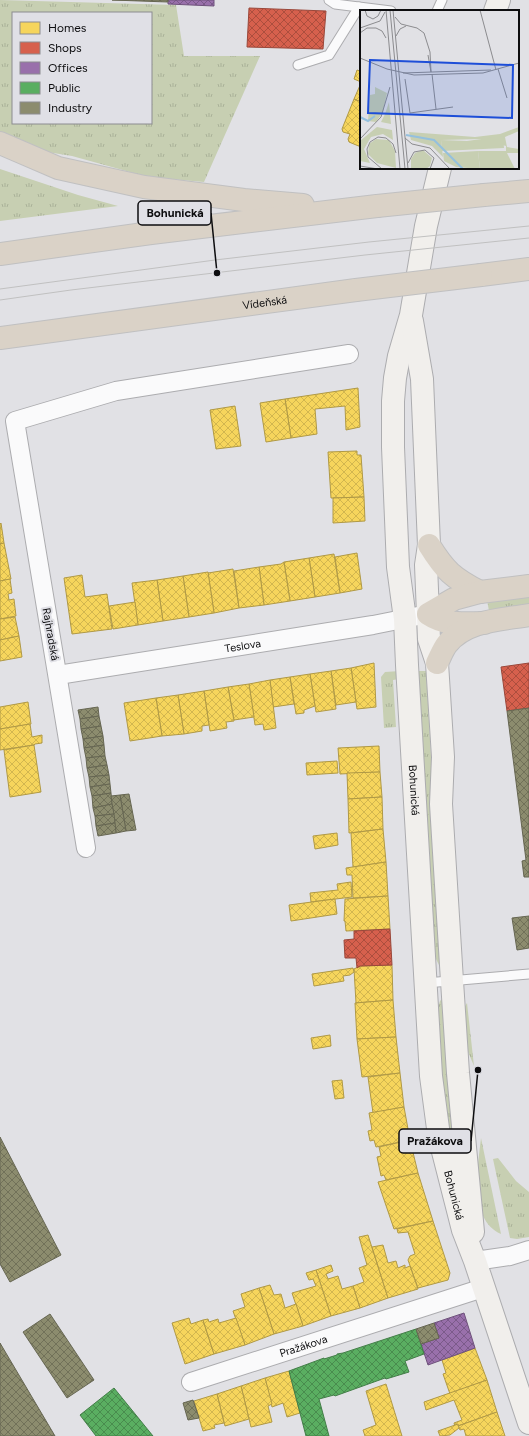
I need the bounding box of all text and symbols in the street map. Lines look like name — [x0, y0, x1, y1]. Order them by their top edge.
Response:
inset map — [360, 10, 519, 169]
legend — [12, 12, 152, 124]
text: Homes — [48, 21, 87, 35]
text: Shops — [48, 41, 82, 55]
text: Offices — [48, 61, 88, 75]
text: Public — [48, 81, 81, 95]
text: Industry — [48, 101, 93, 115]
callout: Bohunická — [138, 201, 211, 225]
text: Bohunická — [147, 206, 203, 220]
street label: Vídeňská — [242, 293, 288, 312]
street label: Rajhradská — [39, 607, 62, 661]
street label: Teslova — [224, 637, 262, 655]
street label: Bohunická — [406, 764, 422, 816]
callout: Pražákova — [399, 1129, 471, 1153]
text: Pražákova — [407, 1134, 463, 1148]
street label: Bohunická — [441, 1169, 466, 1222]
street label: Pražákova — [278, 1333, 329, 1360]

